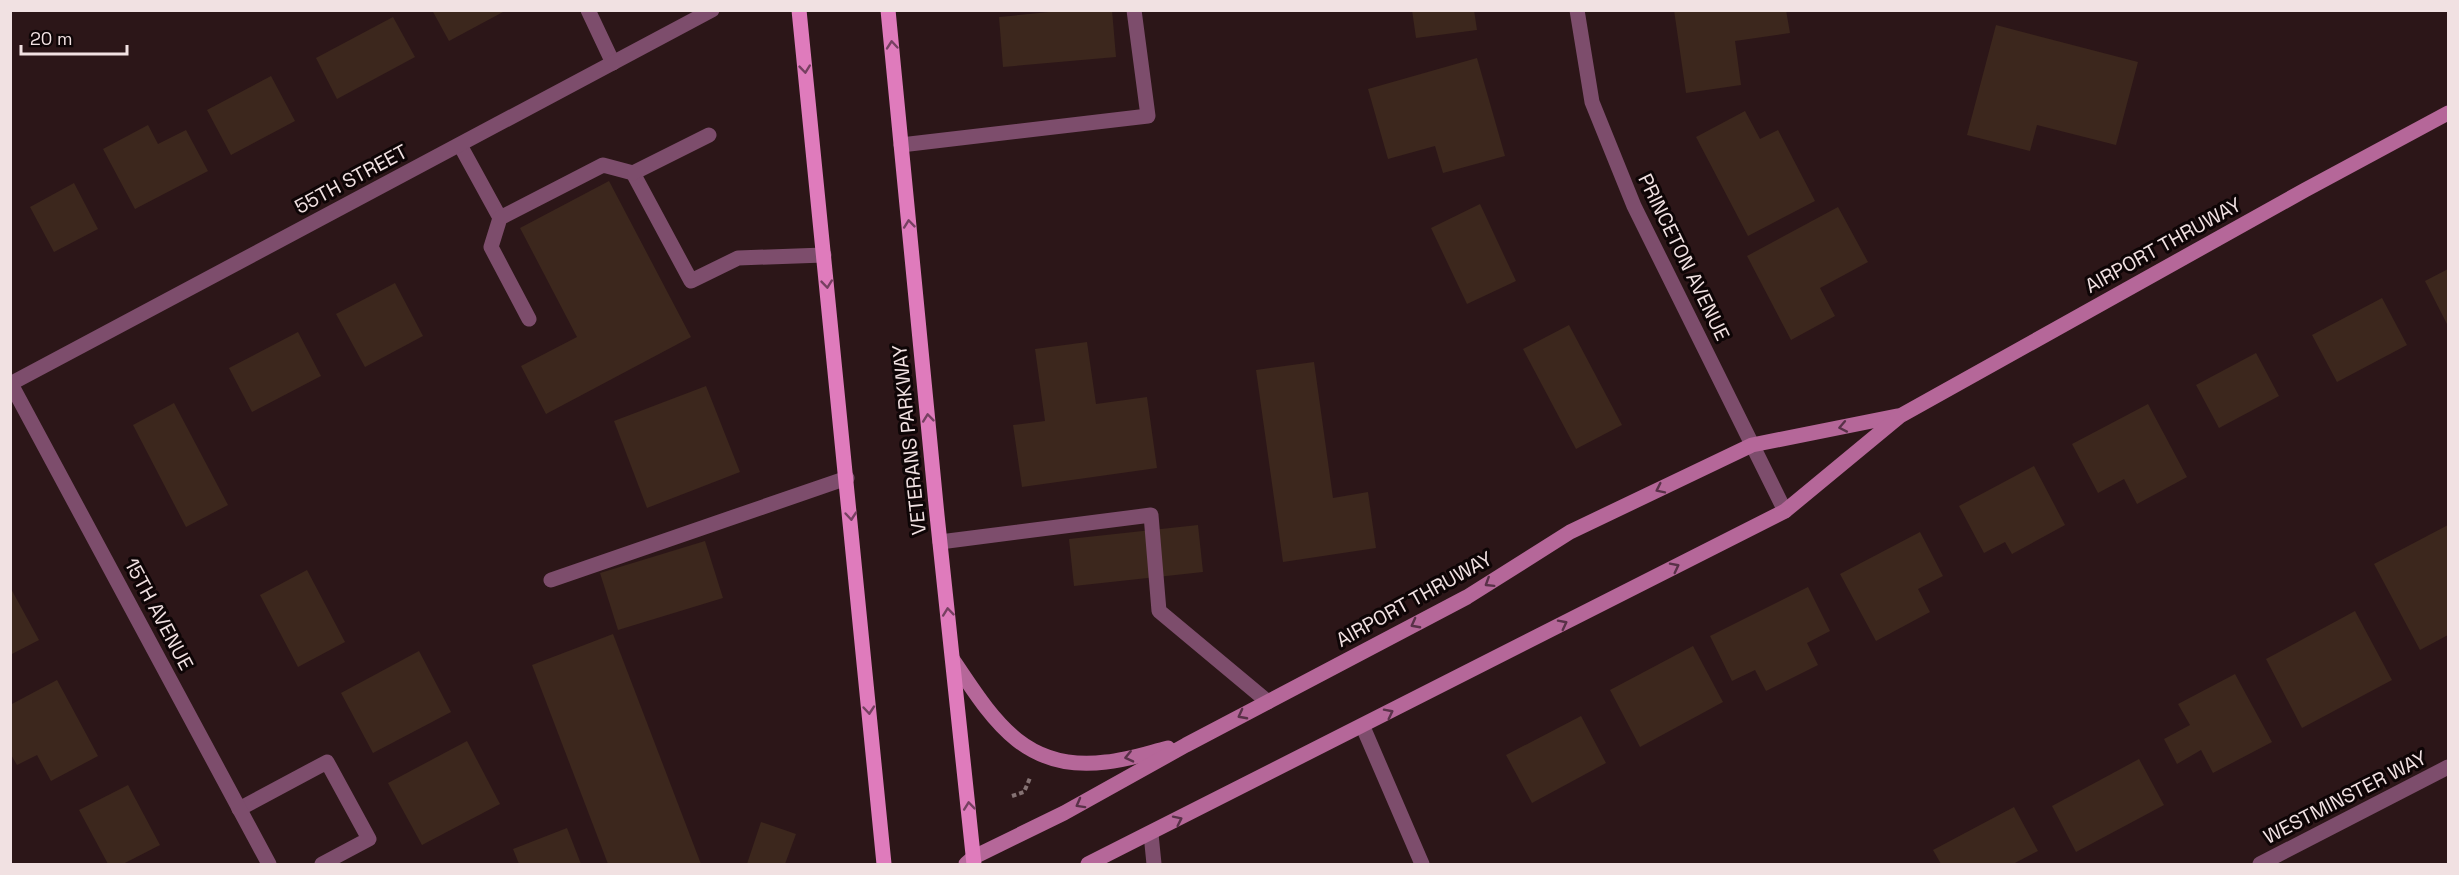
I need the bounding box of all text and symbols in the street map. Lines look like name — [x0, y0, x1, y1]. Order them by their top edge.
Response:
scale bar — [21, 18, 128, 56]
text: 20 m — [30, 27, 73, 50]
one-way arrow — [886, 41, 899, 50]
one-way arrow — [798, 64, 811, 73]
street label: 55TH STREET — [290, 138, 412, 220]
street label: PRINCETON AVENUE — [1632, 169, 1736, 345]
street label: AIRPORT THRUWAY — [2080, 191, 2246, 299]
one-way arrow — [903, 220, 916, 229]
one-way arrow — [820, 279, 833, 288]
street label: VETERANS PARKWAY — [886, 344, 932, 536]
one-way arrow — [922, 414, 935, 423]
one-way arrow — [1838, 420, 1848, 433]
one-way arrow — [1655, 482, 1666, 494]
one-way arrow — [844, 511, 857, 520]
street label: AIRPORT THRUWAY — [1331, 545, 1497, 653]
street label: 15TH AVENUE — [119, 554, 199, 674]
one-way arrow — [1668, 563, 1679, 574]
one-way arrow — [1485, 576, 1495, 588]
one-way arrow — [942, 608, 954, 617]
one-way arrow — [1411, 617, 1421, 628]
one-way arrow — [1557, 620, 1567, 631]
one-way arrow — [862, 705, 875, 714]
one-way arrow — [1238, 708, 1249, 719]
one-way arrow — [1383, 709, 1394, 720]
street label: WESTMINSTER WAY — [2259, 745, 2431, 849]
one-way arrow — [1124, 750, 1134, 763]
one-way arrow — [1076, 797, 1086, 808]
one-way arrow — [963, 802, 976, 811]
one-way arrow — [1172, 816, 1182, 827]

